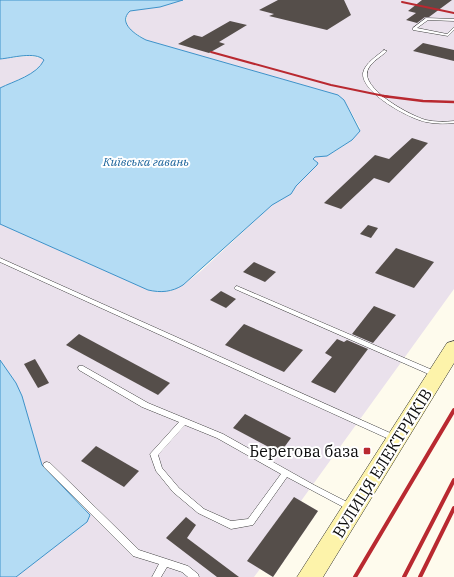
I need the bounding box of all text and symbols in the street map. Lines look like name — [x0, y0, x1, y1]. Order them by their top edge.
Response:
water label: Київська гавань — [102, 154, 189, 169]
street label: ВУЛИЦЯ ЕЛЕКТРИКІВ — [328, 385, 436, 541]
place label: Берегова база — [249, 441, 359, 461]
marker: Берегова база — [362, 446, 372, 456]

